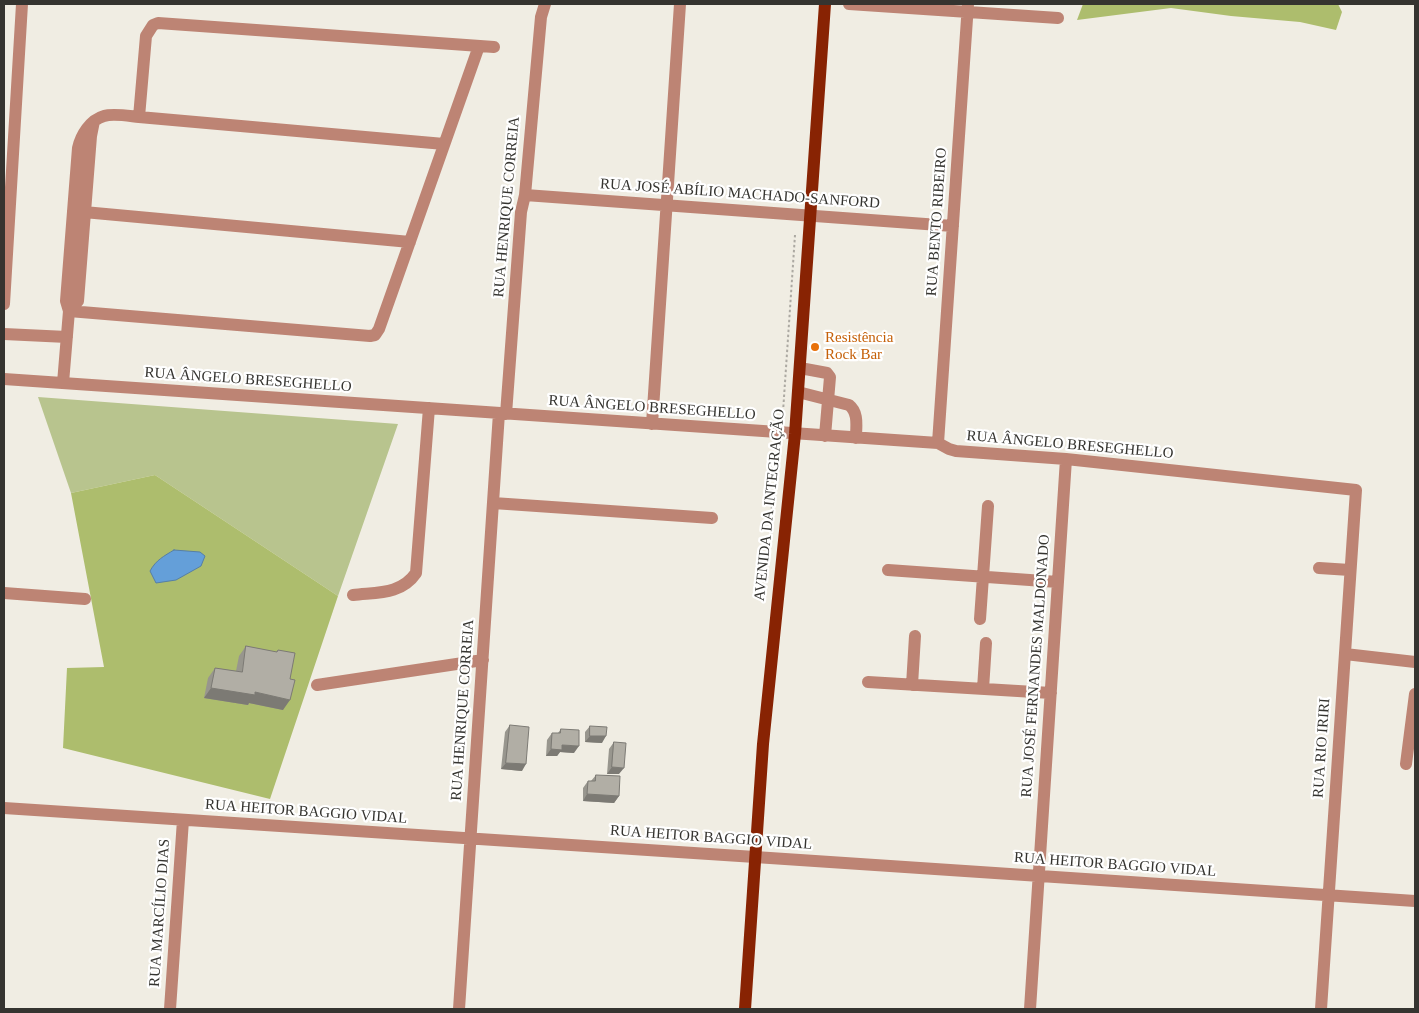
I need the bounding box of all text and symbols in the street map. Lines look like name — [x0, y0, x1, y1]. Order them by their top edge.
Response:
street label: RUA HENRIQUE CORREIA — [490, 116, 524, 298]
street label: RUA BENTO RIBEIRO — [923, 147, 951, 297]
street label: RUA JOSÉ ABÍLIO MACHADO-SANFORD — [599, 175, 881, 213]
place label: Resistência Rock Bar — [825, 329, 893, 364]
marker: Resistência Rock Bar — [809, 341, 821, 353]
street label: RUA ÂNGELO BRESEGHELLO — [144, 364, 352, 396]
street label: RUA ÂNGELO BRESEGHELLO — [548, 392, 756, 424]
street label: AVENIDA DA INTEGRAÇÃO — [751, 408, 789, 602]
street label: RUA ÂNGELO BRESEGHELLO — [966, 427, 1174, 463]
street label: RUA JOSÉ FERNANDES MALDONADO — [1018, 534, 1054, 798]
street label: RUA HENRIQUE CORREIA — [448, 619, 478, 801]
street label: RUA RIO IRIRI — [1310, 697, 1334, 799]
street label: RUA HEITOR BAGGIO VIDAL — [204, 796, 408, 828]
street label: RUA HEITOR BAGGIO VIDAL — [609, 822, 813, 854]
street label: RUA MARCÍLIO DIAS — [146, 838, 174, 988]
street label: RUA HEITOR BAGGIO VIDAL — [1013, 849, 1217, 881]

